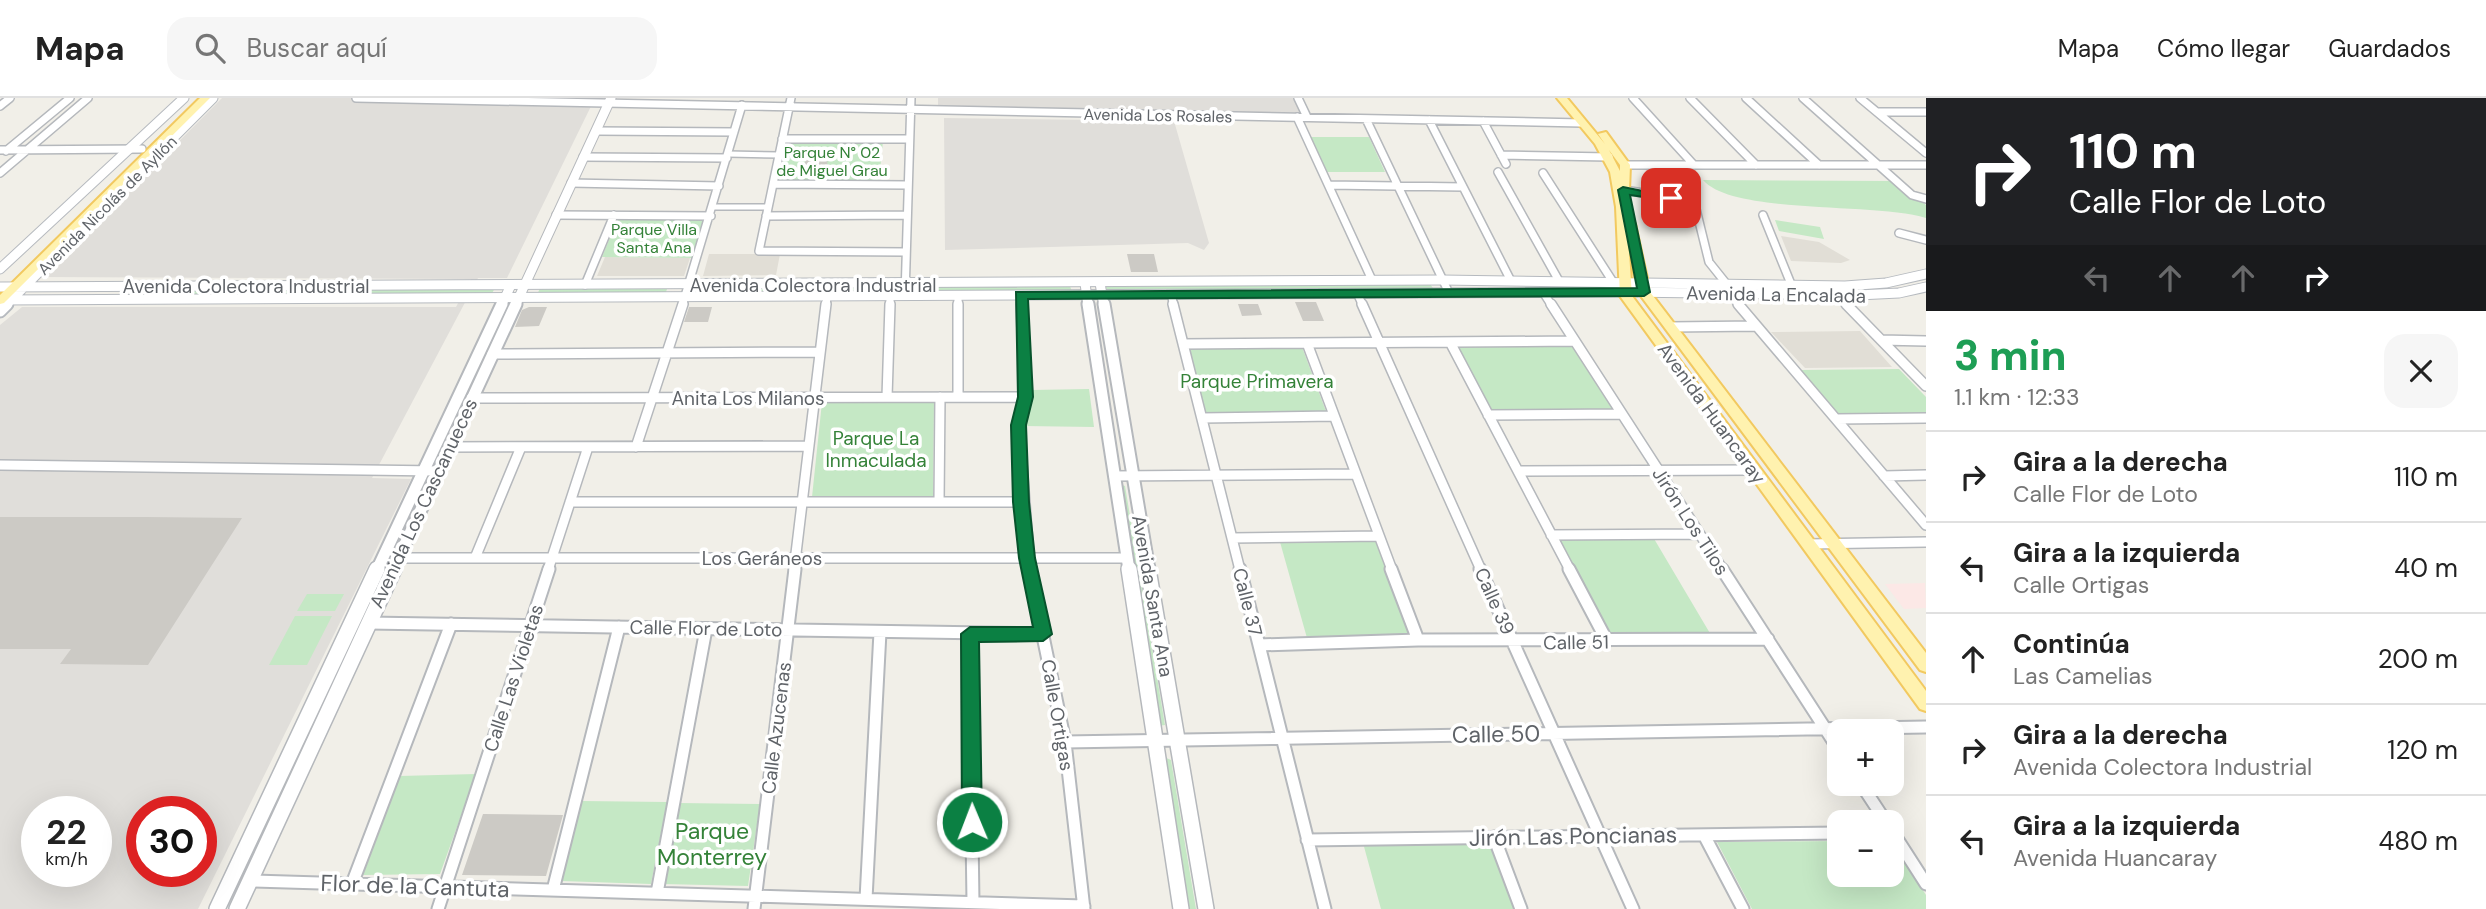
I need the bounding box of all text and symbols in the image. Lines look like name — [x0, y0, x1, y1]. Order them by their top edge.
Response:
search box — [167, 17, 657, 80]
text: Mapa — [35, 27, 125, 70]
icon: search — [191, 29, 229, 67]
text: Buscar aquí — [247, 31, 387, 65]
text: Mapa — [2058, 33, 2119, 64]
text: Cómo llegar — [2157, 33, 2290, 64]
text: Guardados — [2328, 33, 2451, 64]
street label: Avenida Los Rosales — [1083, 104, 1233, 127]
text: 110 m — [2069, 119, 2197, 183]
icon: right — [1954, 126, 2045, 217]
street label: Avenida Nicolás de Ayllón — [33, 131, 182, 280]
park label: Parque N° 02 de Miguel Grau — [776, 142, 888, 181]
pin — [1641, 168, 1701, 228]
icon: arrive — [1652, 179, 1690, 217]
text: Calle Flor de Loto — [2069, 181, 2326, 223]
park label: Parque Villa Santa Ana — [611, 219, 697, 258]
icon: left — [2078, 259, 2116, 297]
icon: ahead — [2151, 259, 2189, 297]
icon: ahead — [2224, 259, 2262, 297]
icon: right — [2297, 259, 2335, 297]
street label: Avenida Colectora Industrial — [689, 273, 937, 298]
street label: Avenida Colectora Industrial — [122, 274, 370, 299]
street label: Avenida La Encalada — [1686, 280, 1866, 309]
text: 3 min — [1954, 328, 2067, 383]
button: close — [2384, 334, 2458, 408]
street label: Avenida Huancaray — [1652, 338, 1772, 489]
park label: Parque Primavera — [1180, 369, 1334, 394]
text: 1.1 km · 12:33 — [1954, 382, 2080, 412]
street label: Anita Los Milanos — [671, 386, 825, 411]
street label: Avenida Los Cascanueces — [364, 394, 483, 612]
park label: Parque La Inmaculada — [825, 426, 927, 473]
text: Gira a la derecha — [2013, 445, 2228, 479]
icon: right — [1954, 458, 1992, 496]
text: 110 m — [2394, 460, 2458, 494]
street label: Jirón Los Tilos — [1646, 463, 1735, 580]
text: Calle Flor de Loto — [2013, 479, 2198, 509]
street label: Avenida Santa Ana — [1126, 513, 1179, 679]
text: Gira a la izquierda — [2013, 536, 2240, 570]
street label: Los Geráneos — [702, 546, 822, 571]
icon: left — [1954, 549, 1992, 587]
text: 40 m — [2394, 551, 2458, 585]
street label: Calle 39 — [1469, 564, 1520, 639]
street label: Calle 37 — [1227, 565, 1268, 639]
text: Calle Ortigas — [2013, 570, 2149, 600]
street label: Calle Las Violetas — [478, 601, 549, 755]
street label: Calle Flor de Loto — [629, 615, 783, 642]
text: Continúa — [2013, 627, 2130, 661]
street label: Calle 51 — [1543, 629, 1609, 656]
icon: ahead — [1954, 640, 1992, 678]
text: 200 m — [2378, 642, 2458, 676]
street label: Calle Ortigas — [1035, 658, 1080, 773]
street label: Calle Azucenas — [756, 661, 797, 796]
text: Las Camelias — [2013, 661, 2153, 691]
street label: Calle 50 — [1452, 718, 1540, 750]
text: Gira a la derecha — [2013, 718, 2228, 752]
map controls — [1827, 719, 1904, 887]
button: + — [1827, 719, 1904, 796]
icon: right — [1954, 731, 1992, 769]
text: 120 m — [2387, 733, 2458, 767]
text: Avenida Colectora Industrial — [2013, 752, 2312, 782]
position arrow — [935, 785, 1009, 859]
speed limit sign: 30 — [126, 796, 217, 887]
text: 22 — [46, 809, 87, 855]
text: Gira a la izquierda — [2013, 809, 2240, 843]
button: − — [1827, 810, 1904, 887]
park label: Parque Monterrey — [657, 816, 767, 872]
street label: Jirón Las Poncianas — [1469, 819, 1677, 853]
icon: left — [1954, 822, 1992, 860]
text: 480 m — [2379, 824, 2458, 858]
text: Avenida Huancaray — [2013, 843, 2217, 873]
text: km/h — [45, 847, 88, 871]
street label: Flor de la Cantuta — [320, 868, 510, 904]

